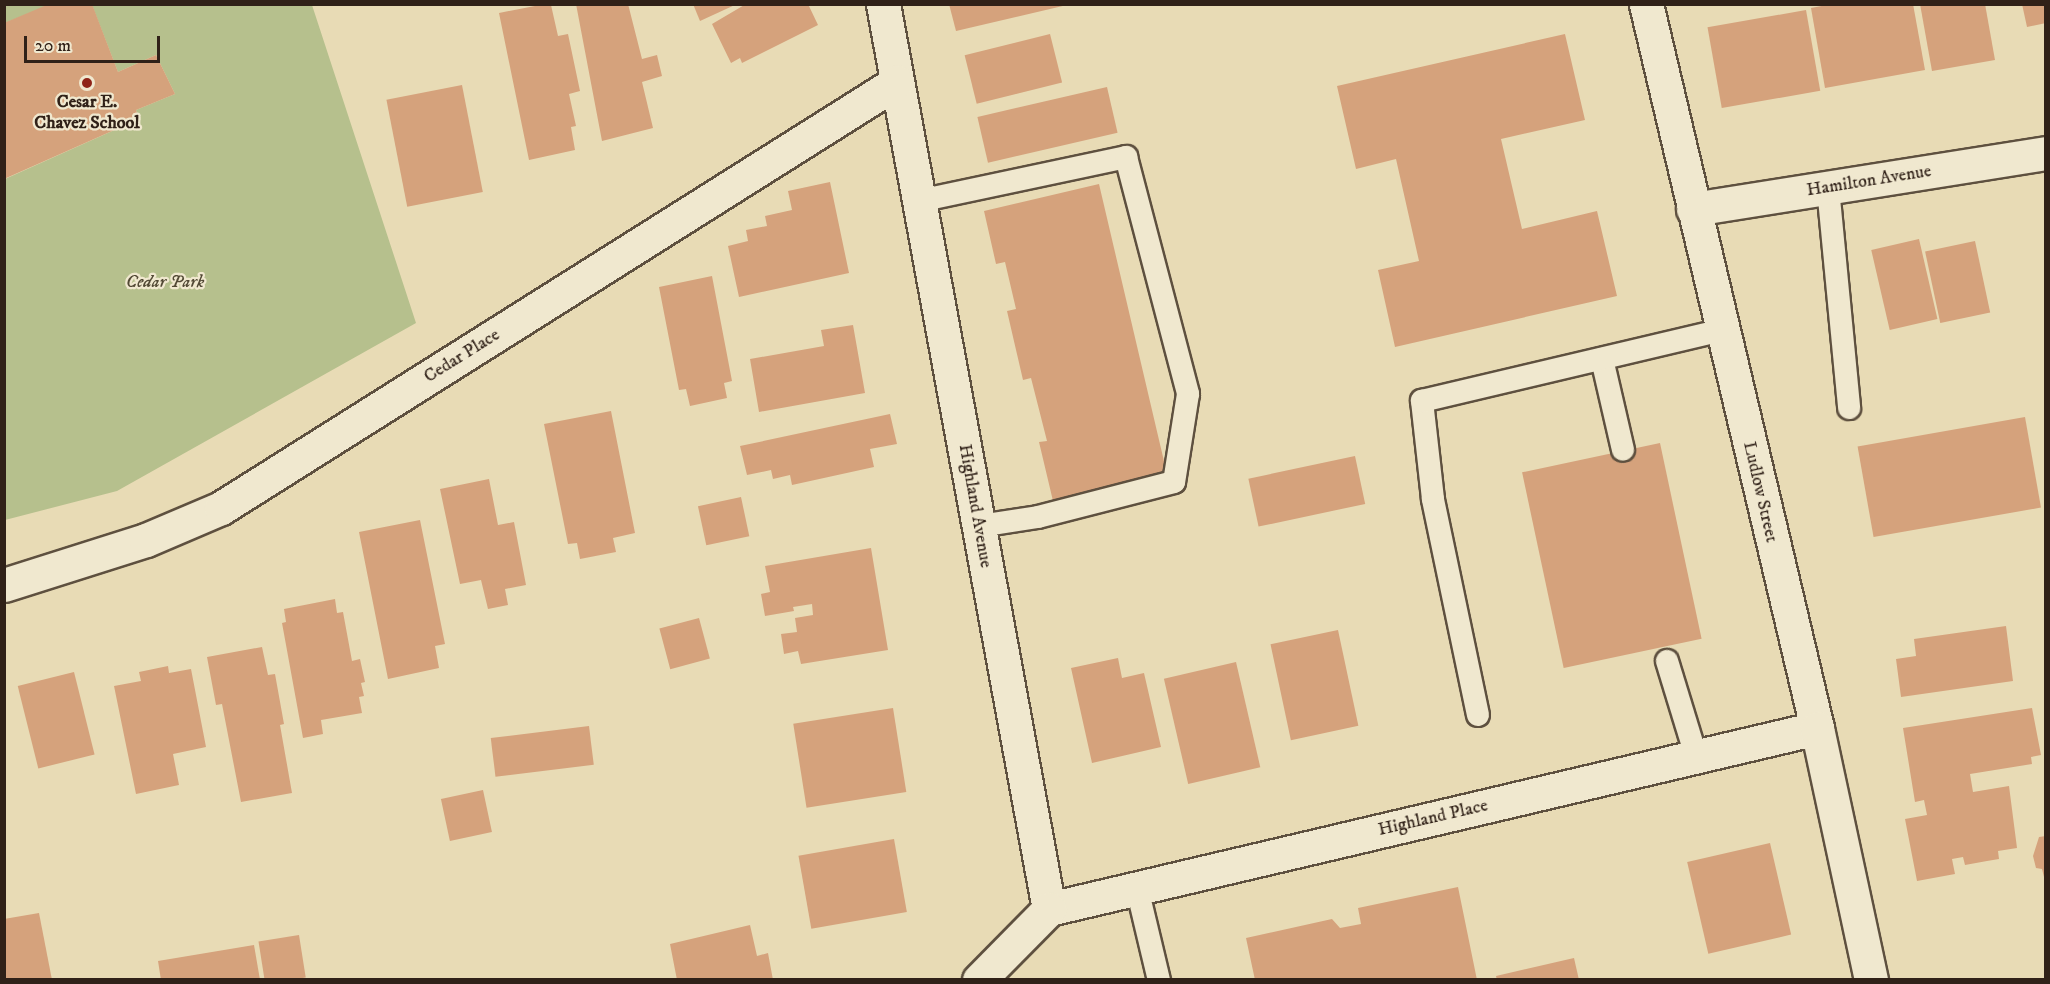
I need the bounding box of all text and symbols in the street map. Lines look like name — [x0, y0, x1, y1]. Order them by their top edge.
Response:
scale bar — [27, 24, 164, 62]
text: 20 m — [35, 35, 71, 57]
marker: Cesar E. Chavez School — [80, 76, 94, 90]
place label: Cesar E. Chavez School — [34, 92, 140, 134]
street label: Hamilton Avenue — [1805, 160, 1933, 202]
park label: Cedar Park — [126, 271, 204, 293]
street label: Cedar Place — [420, 324, 504, 388]
street label: Ludlow Street — [1738, 440, 1782, 544]
street label: Highland Avenue — [954, 443, 996, 569]
street label: Highland Place — [1376, 795, 1490, 841]

